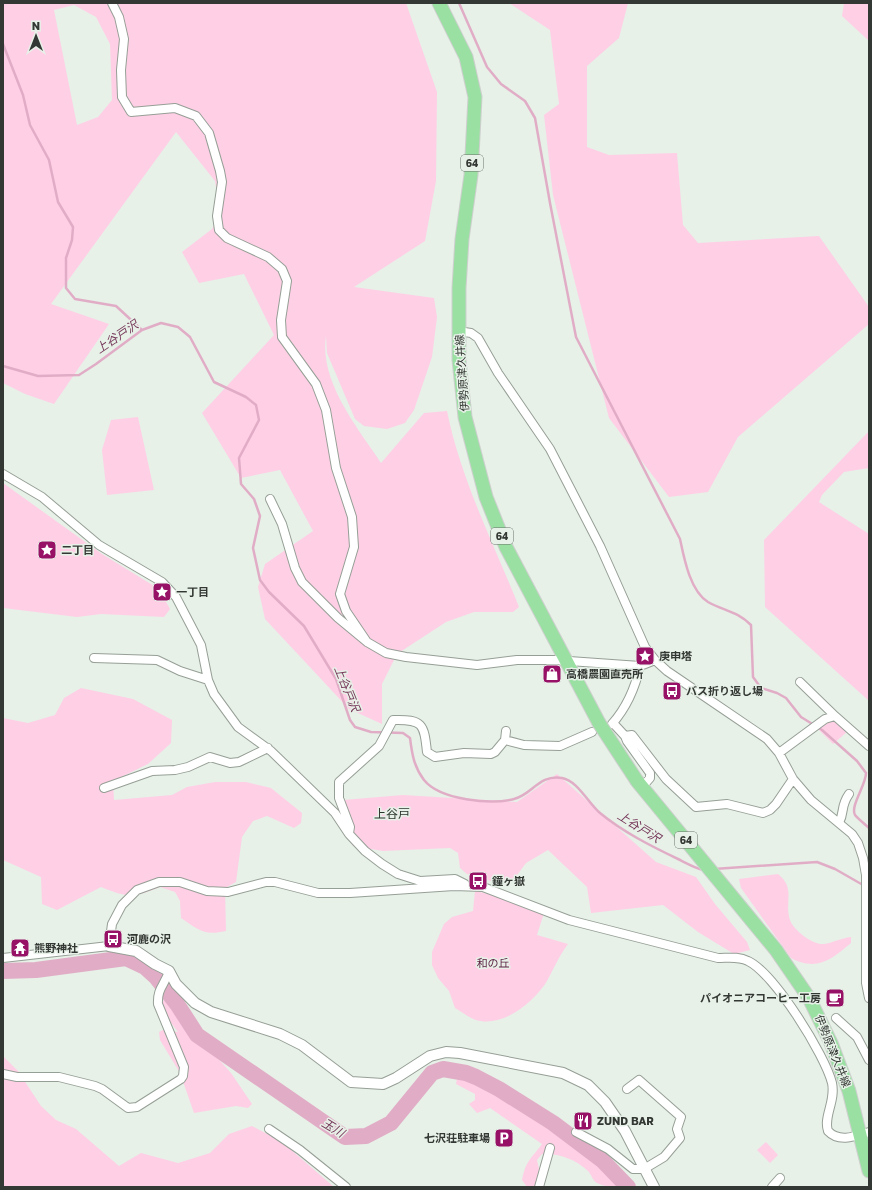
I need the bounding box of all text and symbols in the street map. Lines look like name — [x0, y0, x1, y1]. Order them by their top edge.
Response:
north arrow — [16, 16, 56, 56]
text: N — [32, 19, 40, 32]
road number: 64 — [461, 155, 483, 171]
water label: 上谷戸沢 — [93, 316, 142, 356]
street label: 伊勢原津久井線 — [452, 334, 471, 412]
road number: 64 — [491, 528, 513, 544]
place icon: 二丁目 — [36, 539, 58, 561]
place label: 二丁目 — [61, 543, 94, 556]
place icon: 一丁目 — [151, 581, 173, 603]
place label: 一丁目 — [176, 585, 209, 598]
place icon: 庚申塔 — [634, 645, 656, 667]
place label: 庚申塔 — [659, 649, 692, 662]
shop icon: 高橋農園直売所 — [541, 663, 563, 685]
water label: 上谷戸沢 — [332, 664, 364, 716]
place label: 高橋農園直売所 — [566, 667, 643, 680]
bus stop icon: バス折り返し場 — [661, 680, 683, 702]
place label: バス折り返し場 — [686, 684, 763, 697]
district label: 上谷戸 — [374, 806, 410, 821]
water label: 上谷戸沢 — [615, 807, 665, 847]
road number: 64 — [675, 832, 697, 848]
bus stop icon: 鐘ヶ嶽 — [467, 870, 489, 892]
place label: 鐘ヶ嶽 — [492, 874, 525, 887]
bus stop icon: 河鹿の沢 — [102, 928, 124, 950]
place label: 河鹿の沢 — [127, 932, 171, 945]
temple icon: 熊野神社 — [9, 937, 31, 959]
place label: 熊野神社 — [34, 941, 78, 954]
park label: 和の丘 — [477, 956, 510, 969]
cafe icon: パイオニアコーヒー工房 — [824, 987, 846, 1009]
place label: パイオニアコーヒー工房 — [700, 991, 821, 1004]
street label: 伊勢原津久井線 — [813, 1013, 854, 1089]
restaurant icon: ZUND BAR — [572, 1110, 594, 1132]
place label: ZUND BAR — [597, 1114, 654, 1127]
water label: 玉川 — [319, 1115, 349, 1141]
parking icon: 七沢荘駐車場 — [493, 1127, 515, 1149]
place label: 七沢荘駐車場 — [424, 1131, 490, 1144]

